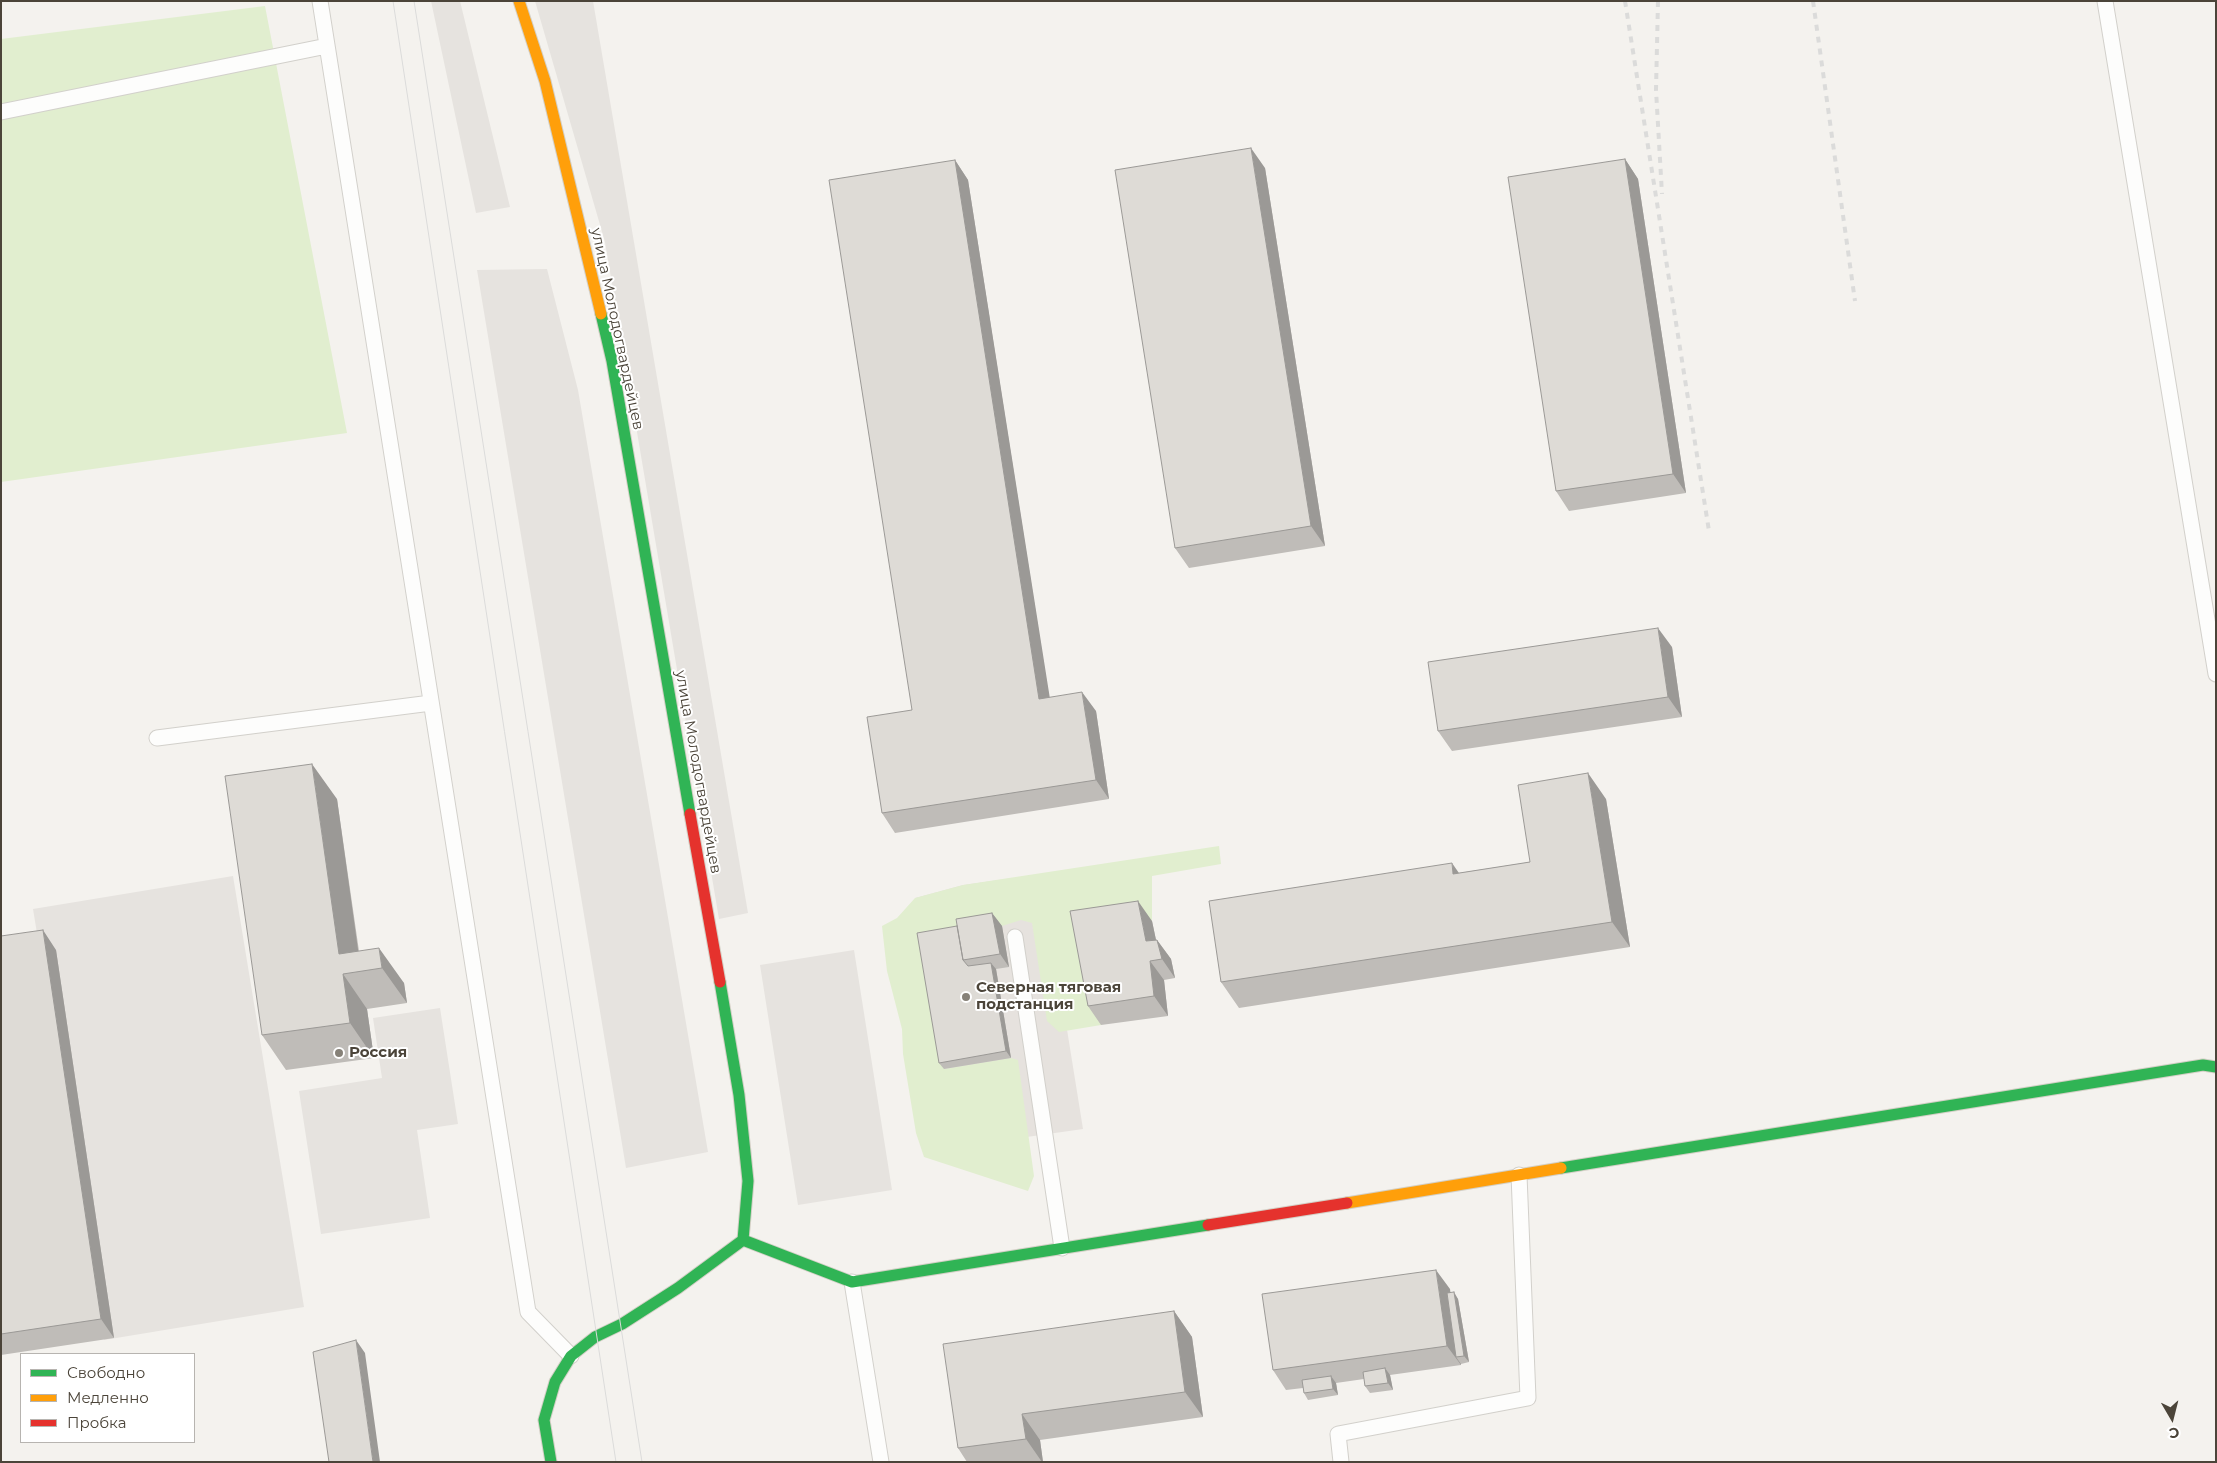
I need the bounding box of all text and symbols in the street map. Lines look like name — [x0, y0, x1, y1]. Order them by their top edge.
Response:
street label: улица Молодогвардейцев — [587, 226, 647, 432]
street label: улица Молодогвардейцев — [671, 669, 725, 875]
place label: Северная тяговая подстанция — [976, 979, 1121, 1014]
marker: Северная тяговая подстанция — [960, 991, 972, 1003]
place label: Россия — [349, 1044, 407, 1062]
marker: Россия — [333, 1047, 345, 1059]
legend — [20, 1353, 195, 1443]
text: Свободно — [67, 1363, 145, 1382]
text: Медленно — [67, 1388, 149, 1407]
north arrow — [2147, 1393, 2197, 1443]
text: Пробка — [67, 1413, 126, 1432]
text: С — [2168, 1423, 2180, 1442]

